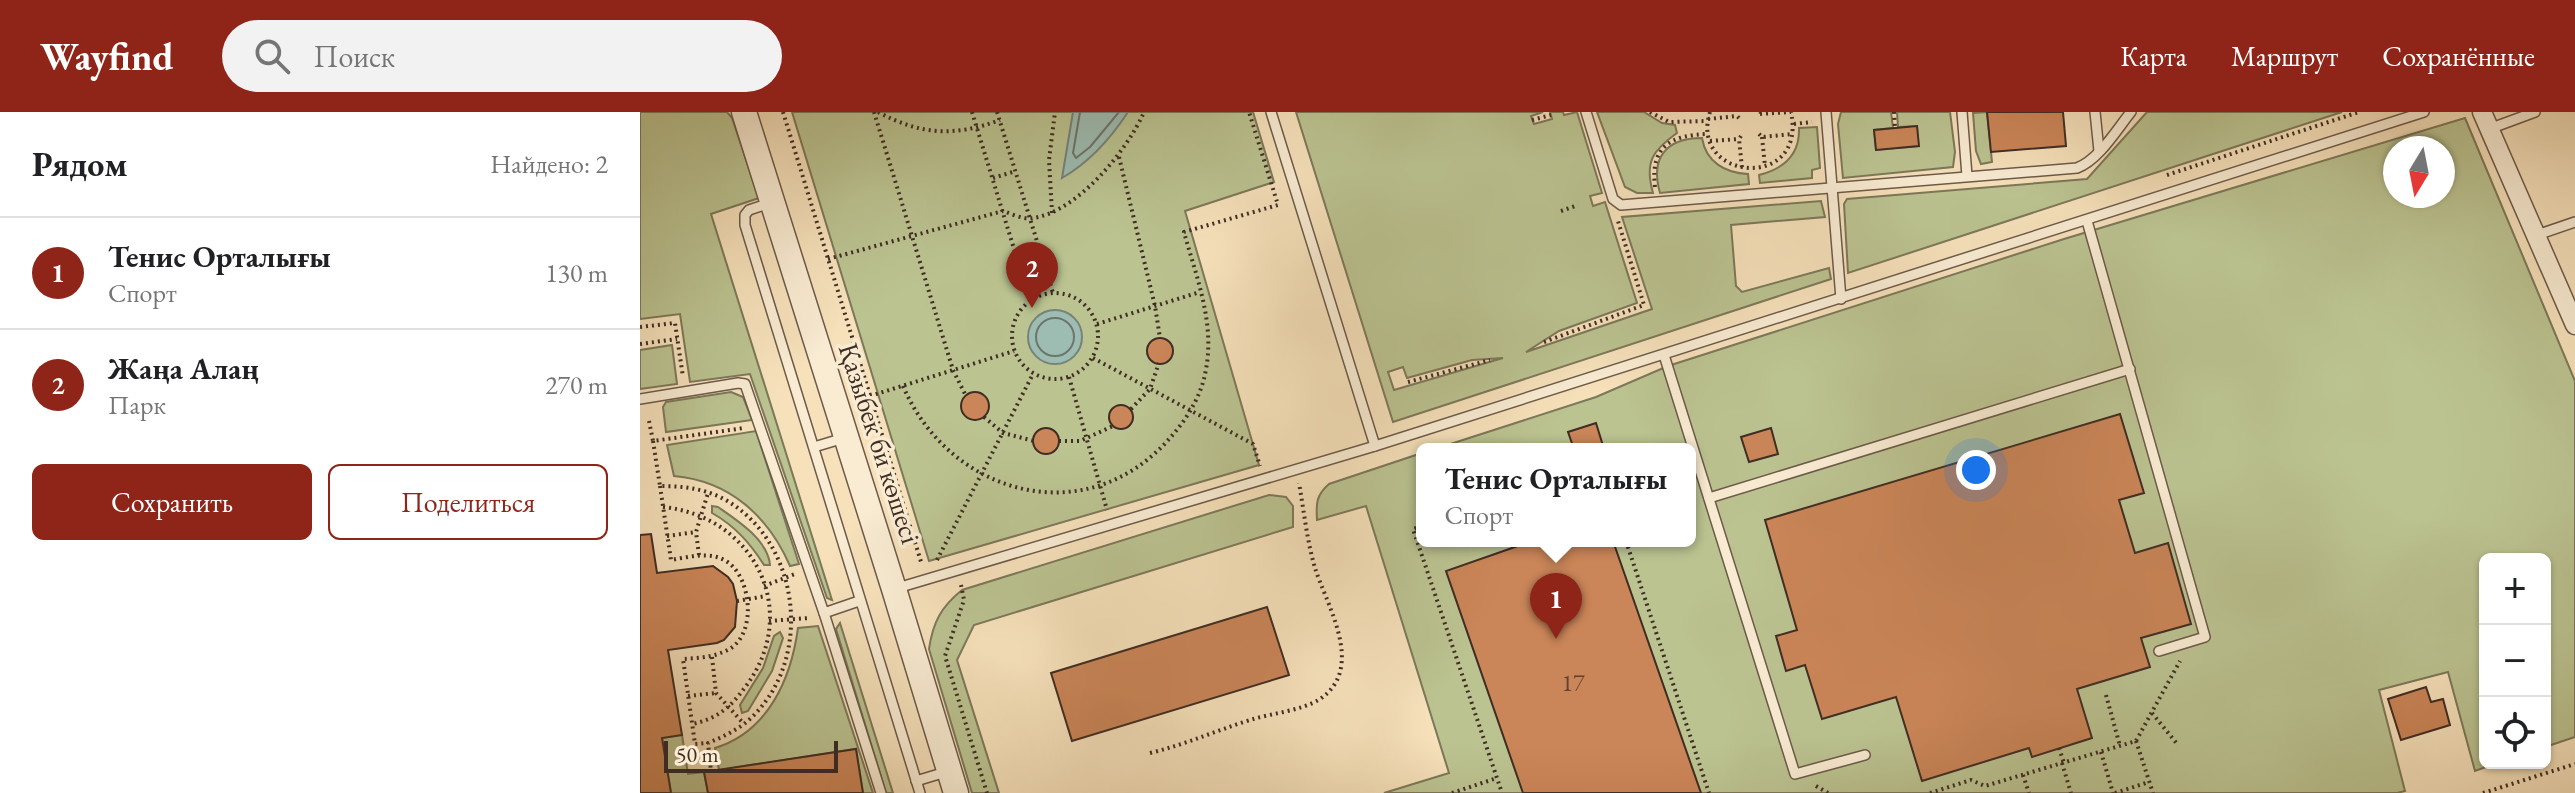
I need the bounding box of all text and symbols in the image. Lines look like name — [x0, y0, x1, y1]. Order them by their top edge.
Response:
search box — [222, 20, 782, 92]
text: Wayfind — [40, 32, 174, 81]
icon: search — [250, 34, 294, 78]
text: Поиск — [314, 37, 395, 76]
text: Карта — [2120, 38, 2187, 74]
text: Маршрут — [2231, 38, 2338, 74]
text: Сохранённые — [2382, 38, 2535, 74]
north arrow — [2383, 136, 2455, 208]
text: Рядом — [32, 142, 127, 186]
text: Найдено: 2 — [490, 147, 608, 181]
text: Тенис Орталығы — [108, 237, 331, 276]
pin: 2 — [1006, 242, 1058, 308]
text: 1 — [51, 256, 65, 290]
text: 130 m — [545, 256, 608, 290]
text: Спорт — [108, 276, 177, 310]
street label: Қазыбек би көшесі — [831, 338, 929, 548]
text: Жаңа Алаң — [108, 349, 259, 388]
text: 2 — [51, 368, 65, 402]
text: 270 m — [545, 368, 608, 402]
text: Парк — [108, 388, 166, 422]
popup — [1416, 443, 1696, 547]
your location — [1956, 450, 1996, 490]
text: Тенис Орталығы — [1445, 459, 1667, 498]
button: Сохранить — [32, 464, 312, 540]
button: Поделиться — [328, 464, 608, 540]
text: Спорт — [1445, 498, 1513, 532]
map controls — [2479, 553, 2551, 769]
button: + — [2479, 553, 2551, 625]
pin: 1 — [1530, 573, 1582, 639]
button: − — [2479, 625, 2551, 697]
house number: 17 — [1561, 667, 1585, 698]
button: locate — [2479, 697, 2551, 769]
scale bar — [664, 737, 838, 773]
text: 50 m — [676, 740, 719, 769]

